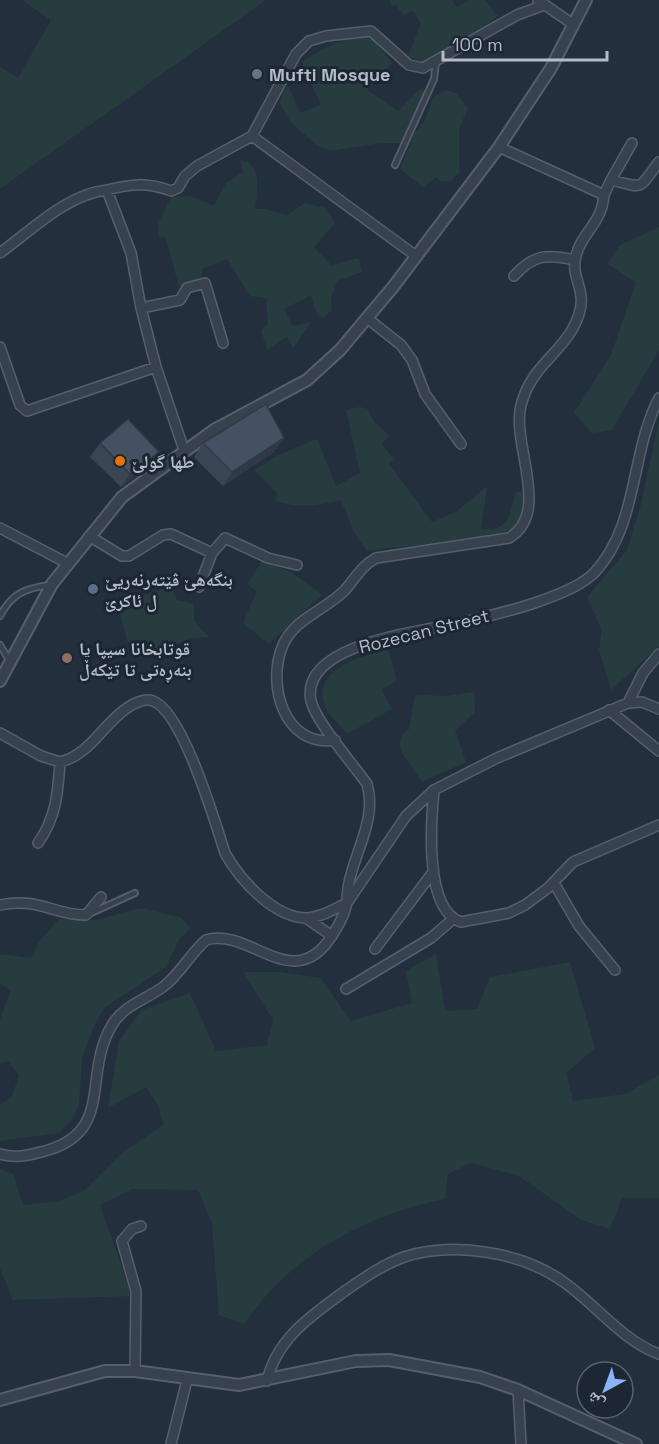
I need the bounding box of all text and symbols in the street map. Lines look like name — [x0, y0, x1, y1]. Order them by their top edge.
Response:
scale bar — [443, 24, 606, 62]
text: 100 m — [452, 33, 503, 56]
place label: Mufti Mosque — [269, 63, 390, 86]
marker: Mufti Mosque — [250, 67, 264, 81]
place label: طها گولێ — [132, 450, 194, 473]
marker: طها گولێ — [113, 454, 127, 468]
place label: بنگەهێ ڤێتەرنەریێ ل ئاکرێ — [105, 568, 233, 612]
marker: بنگەهێ ڤێتەرنەریێ ل ئاکرێ — [86, 582, 100, 596]
street label: Rozecan Street — [356, 604, 492, 658]
place label: قوتابخانا سیپا یا بنەڕەتی تا تێکەڵ — [79, 637, 192, 683]
marker: قوتابخانا سیپا یا بنەڕەتی تا تێکەڵ — [60, 651, 74, 665]
north arrow — [575, 1360, 635, 1420]
text: ش — [582, 1387, 609, 1414]

